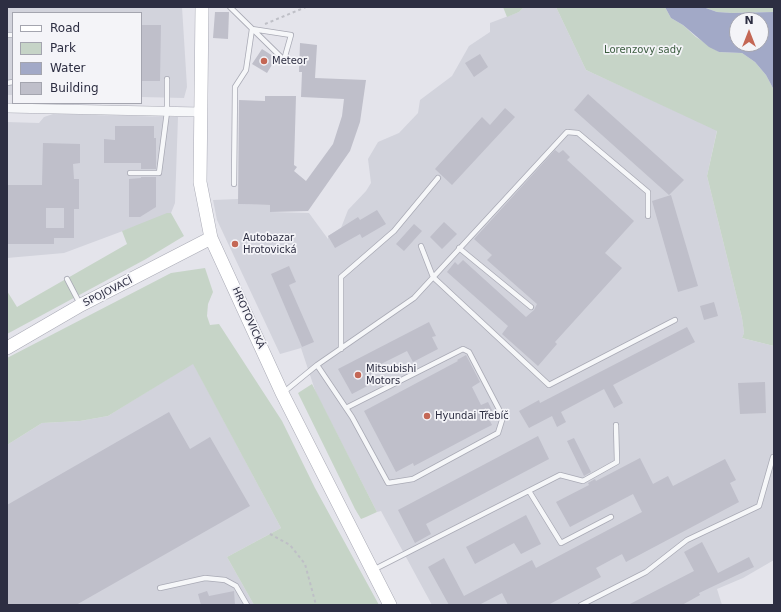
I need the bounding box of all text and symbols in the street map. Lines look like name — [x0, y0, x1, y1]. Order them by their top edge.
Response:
legend — [12, 12, 142, 104]
north arrow — [729, 12, 769, 52]
text: N — [744, 14, 754, 27]
text: Road — [50, 21, 80, 35]
text: Park — [50, 41, 76, 55]
park label: Lorenzovy sady — [604, 44, 682, 56]
place label: Meteor — [272, 55, 307, 67]
marker: Meteor — [259, 56, 269, 66]
text: Water — [50, 61, 85, 75]
text: Building — [50, 81, 99, 95]
place label: Autobazar Hrotovická — [243, 232, 297, 256]
marker: Autobazar Hrotovická — [230, 239, 240, 249]
street label: SPOJOVACÍ — [81, 274, 135, 310]
street label: HROTOVICKÁ — [229, 285, 267, 351]
place label: Mitsubishi Motors — [366, 363, 416, 386]
marker: Mitsubishi Motors — [353, 370, 363, 380]
place label: Hyundai Třebíč — [435, 410, 509, 422]
marker: Hyundai Třebíč — [422, 411, 432, 421]

